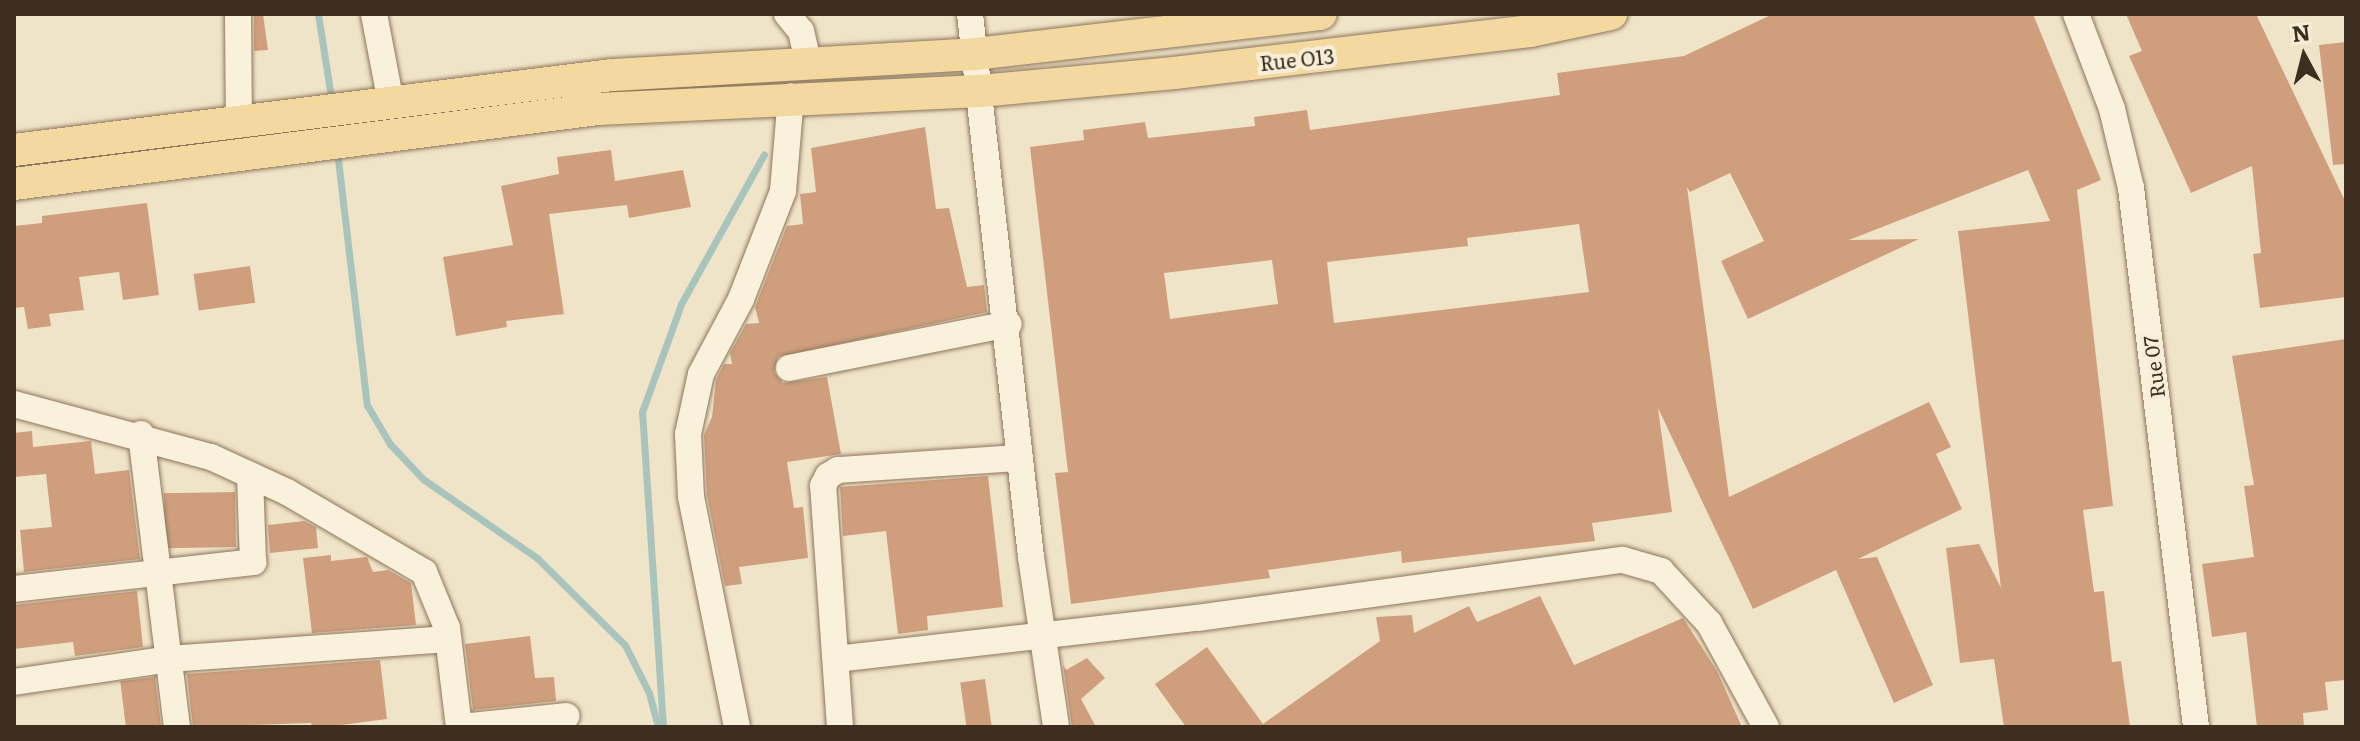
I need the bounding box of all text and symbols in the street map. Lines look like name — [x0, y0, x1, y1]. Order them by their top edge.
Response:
text: N — [2290, 14, 2312, 49]
north arrow — [2264, 16, 2344, 96]
street label: Rue O13 — [1259, 43, 1335, 75]
street label: Rue 07 — [2137, 335, 2169, 399]

